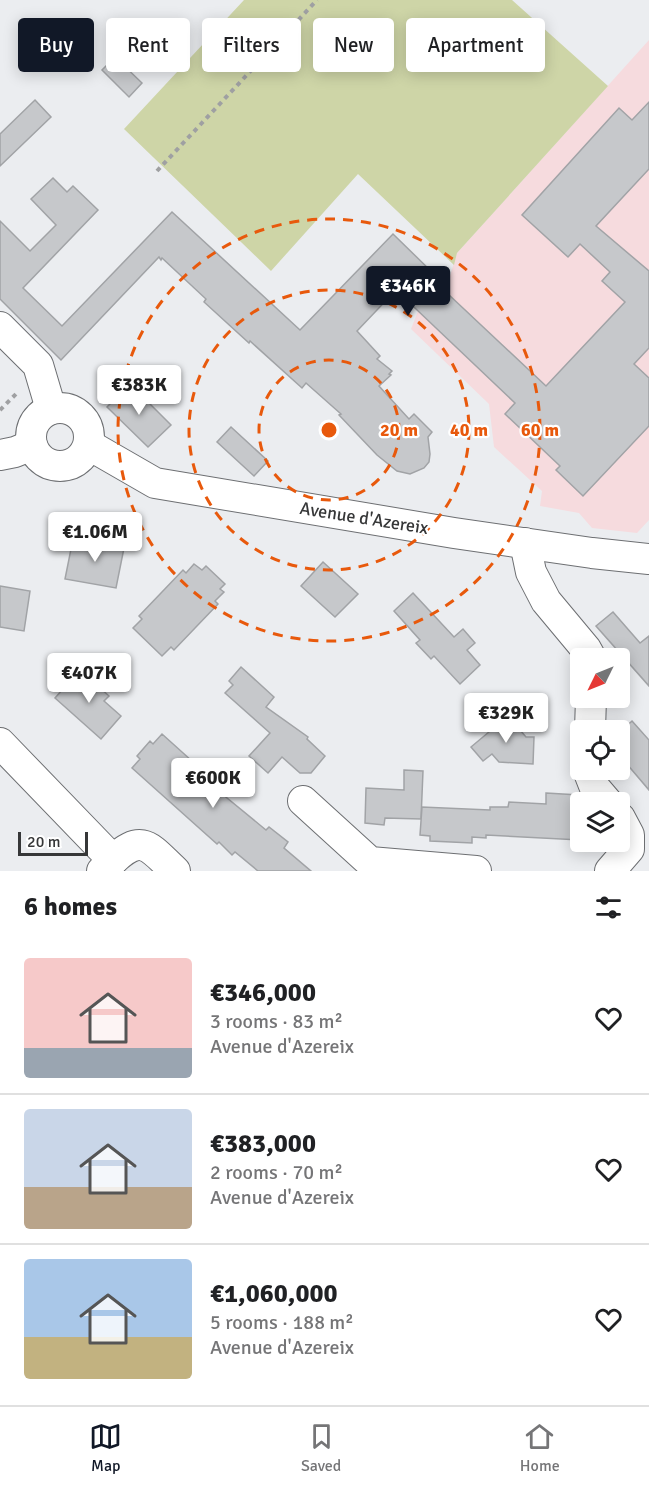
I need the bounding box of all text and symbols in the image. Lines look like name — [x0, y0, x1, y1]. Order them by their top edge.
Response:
chip: Buy — [18, 18, 94, 72]
chip: Rent — [106, 18, 190, 72]
chip: Filters — [202, 18, 301, 72]
chip: New — [313, 18, 394, 72]
chip: Apartment — [406, 18, 545, 72]
pin: €346K — [366, 266, 450, 317]
text: €346K — [380, 273, 436, 298]
pin: €383K — [97, 365, 181, 416]
text: €383K — [111, 372, 167, 397]
text: 20 m — [380, 419, 418, 441]
text: 40 m — [450, 419, 488, 441]
text: 60 m — [521, 419, 559, 441]
centre of rings — [319, 420, 339, 440]
street label: Avenue d'Azereix — [298, 497, 430, 539]
pin: €1.06M — [46, 512, 144, 563]
text: €1.06M — [62, 519, 128, 544]
north arrow — [570, 648, 630, 708]
map controls — [570, 648, 630, 852]
pin: €407K — [47, 653, 131, 704]
text: €407K — [61, 660, 117, 685]
pin: €329K — [464, 693, 548, 744]
text: €329K — [478, 700, 534, 725]
button: locate — [570, 720, 630, 780]
pin: €600K — [171, 758, 255, 809]
text: €600K — [185, 765, 241, 790]
button: layers — [570, 792, 630, 852]
scale bar — [18, 829, 88, 856]
text: 20 m — [27, 832, 61, 852]
text: 6 homes — [24, 891, 117, 923]
icon: filters — [592, 891, 625, 924]
text: €346,000 — [210, 977, 316, 1009]
icon: home — [72, 982, 144, 1054]
icon: heart — [592, 1002, 625, 1035]
text: 3 rooms · 83 m² — [210, 1009, 343, 1034]
text: Avenue d'Azereix — [210, 1034, 354, 1059]
text: €383,000 — [210, 1128, 316, 1160]
icon: home — [72, 1133, 144, 1205]
icon: heart — [592, 1153, 625, 1186]
text: 2 rooms · 70 m² — [210, 1160, 343, 1185]
text: Avenue d'Azereix — [210, 1185, 354, 1210]
text: €1,060,000 — [210, 1278, 338, 1310]
icon: home — [72, 1283, 144, 1355]
icon: heart — [592, 1303, 625, 1336]
text: 5 rooms · 188 m² — [210, 1310, 354, 1335]
text: Avenue d'Azereix — [210, 1335, 354, 1360]
tab: Map — [89, 1420, 122, 1476]
tab: Saved — [301, 1420, 341, 1476]
tab: Home — [520, 1420, 560, 1476]

